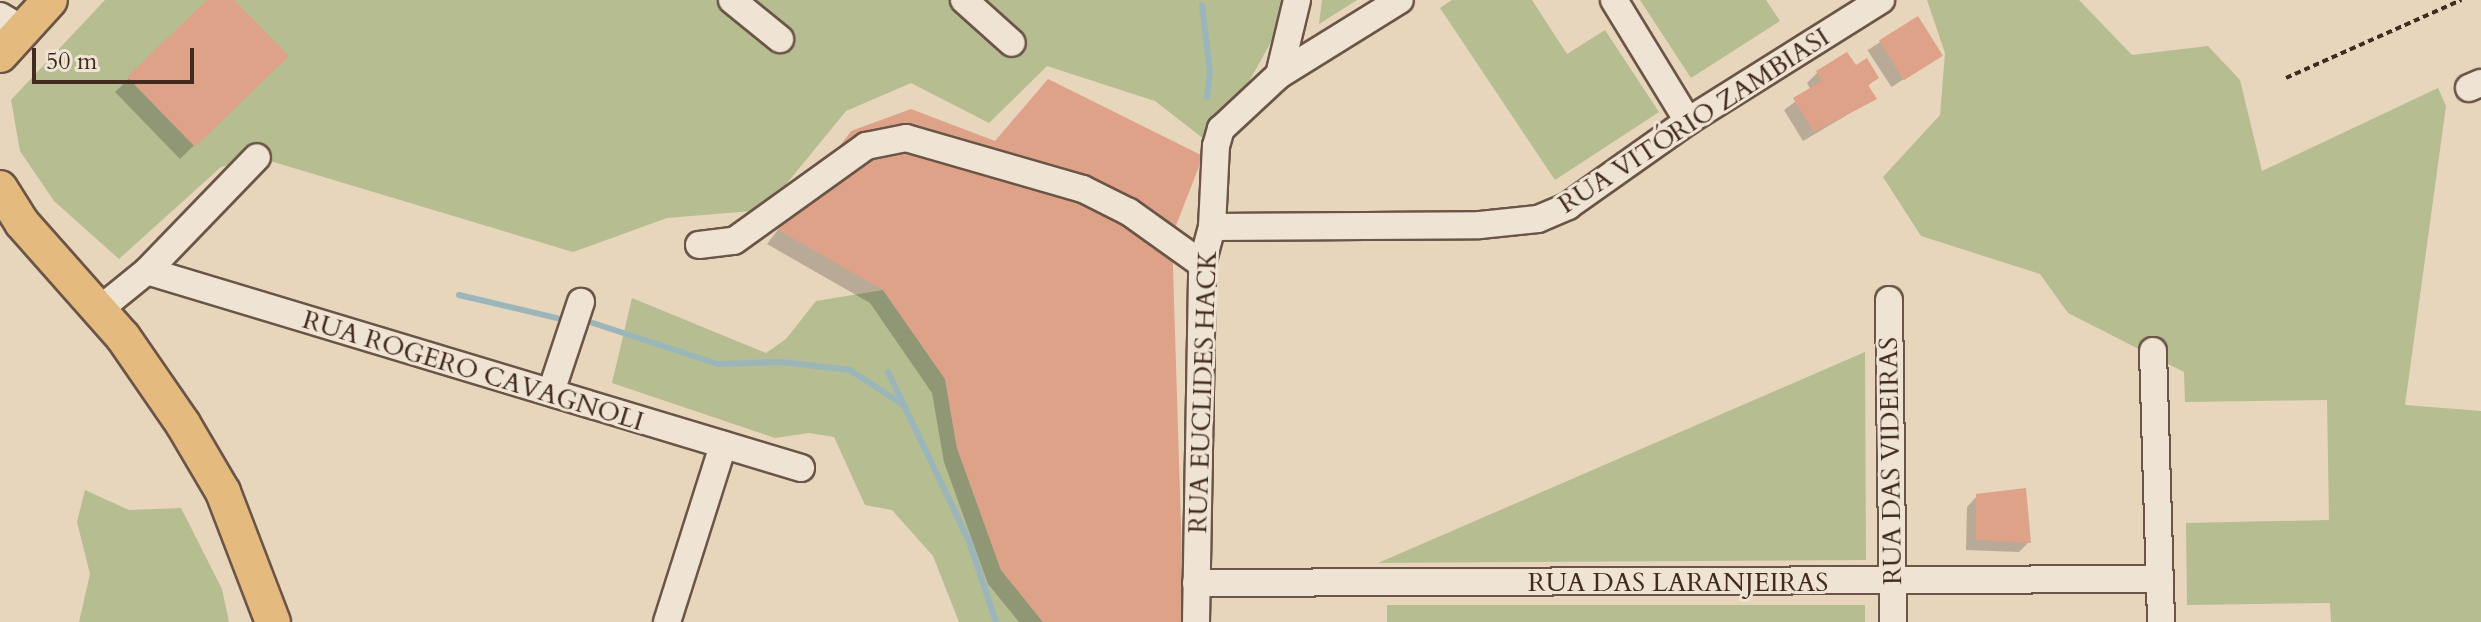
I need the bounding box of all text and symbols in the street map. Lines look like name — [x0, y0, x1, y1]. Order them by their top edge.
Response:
street label: RUA VITÓRIO ZAMBIASI — [1553, 22, 1835, 220]
scale bar — [36, 32, 198, 82]
text: 50 m — [46, 45, 97, 78]
street label: RUA EUCLIDES HACK — [1182, 250, 1224, 534]
street label: RUA ROGERO CAVAGNOLI — [299, 304, 647, 438]
street label: RUA DAS VIDEIRAS — [1873, 337, 1909, 585]
street label: RUA DAS LARANJEIRAS — [1528, 567, 1828, 599]

